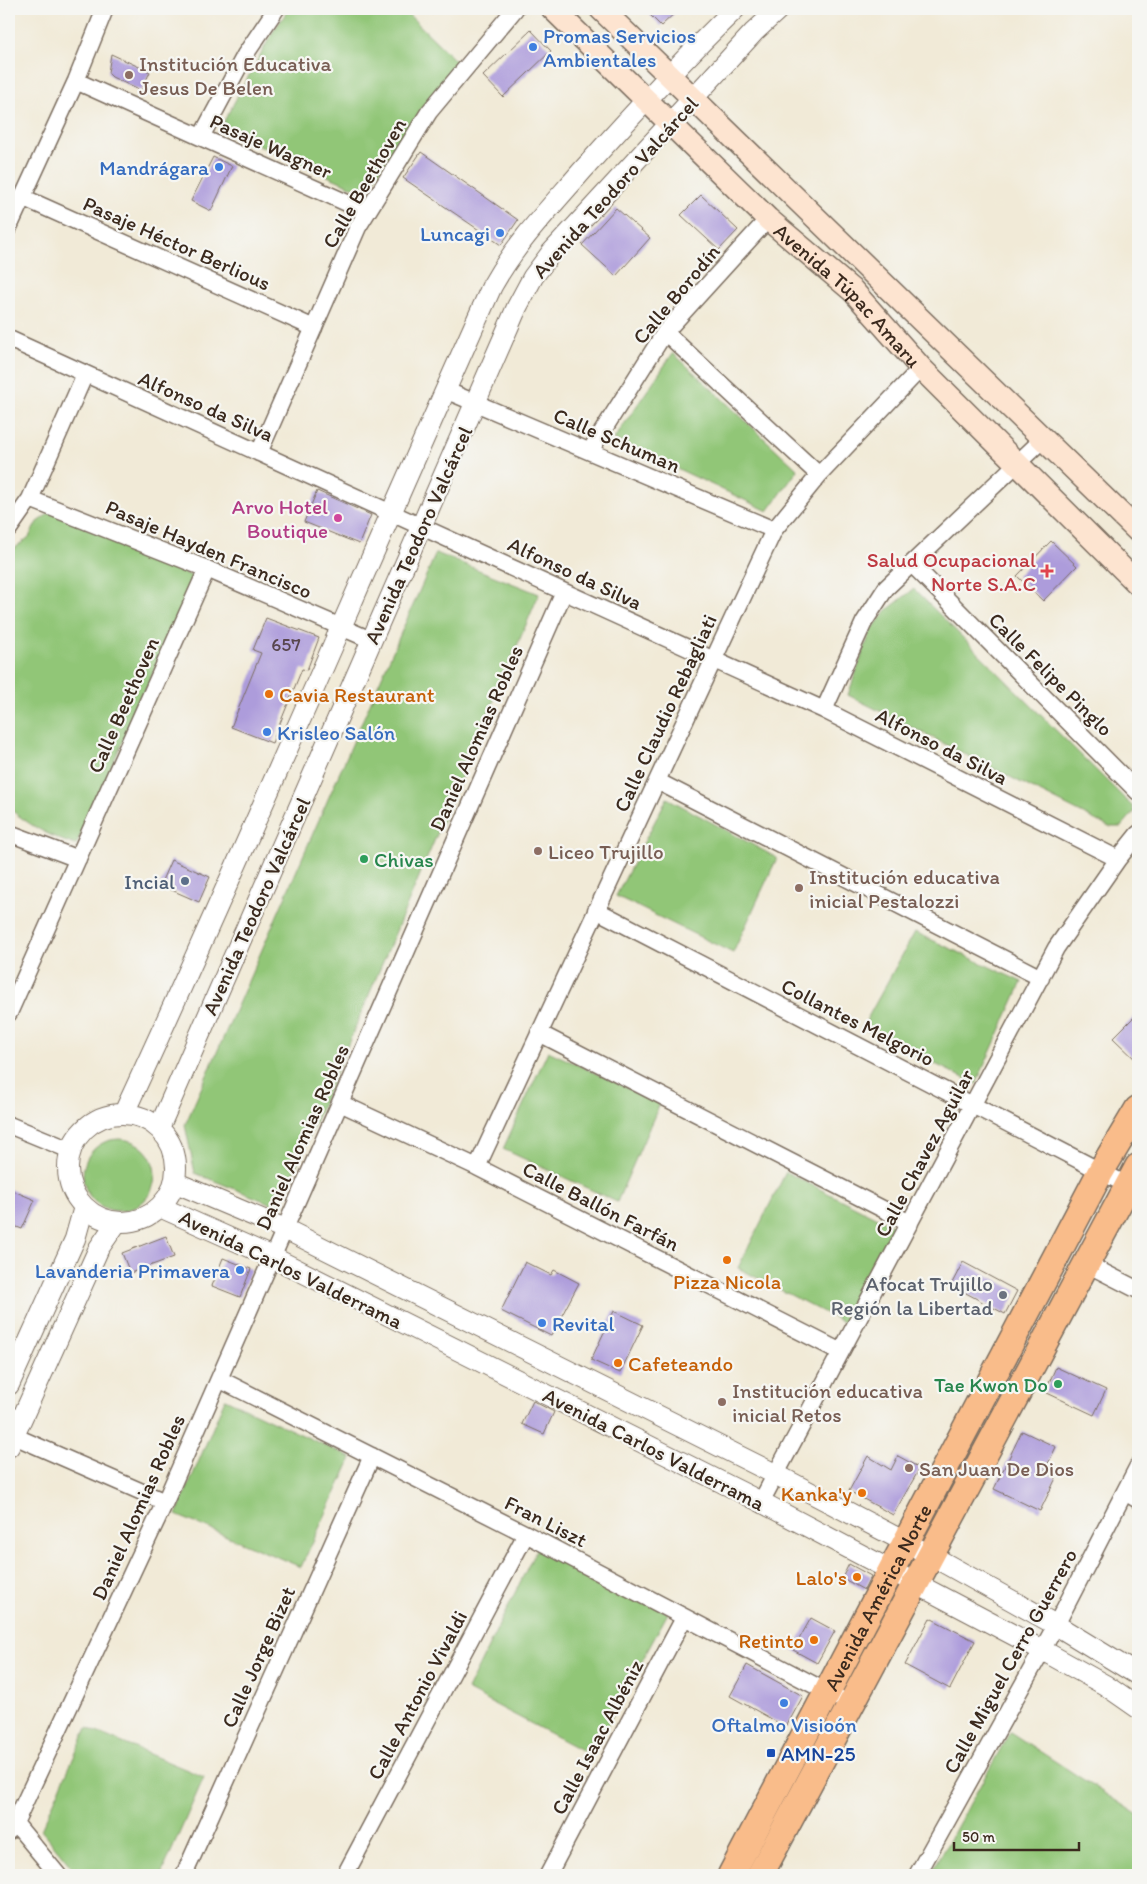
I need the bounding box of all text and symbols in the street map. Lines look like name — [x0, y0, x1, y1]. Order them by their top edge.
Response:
place label: Promas Servicios Ambientales — [543, 23, 696, 72]
marker: Promas Servicios Ambientales — [527, 41, 539, 53]
place label: Institución Educativa Jesus De Belen — [139, 51, 331, 100]
marker: Institución Educativa Jesus De Belen — [123, 69, 135, 81]
street label: Avenida Teodoro Valcárcel — [527, 91, 703, 283]
street label: Pasaje Wagner — [206, 108, 336, 184]
street label: Calle Beethoven — [317, 113, 411, 252]
place label: Mandrágara — [99, 155, 209, 180]
marker: Mandrágara — [213, 161, 225, 173]
street label: Pasaje Héctor Berlious — [79, 190, 275, 296]
street label: Avenida Túpac Amaru — [769, 217, 927, 372]
place label: Luncagi — [420, 221, 490, 246]
marker: Luncagi — [494, 227, 506, 239]
street label: Calle Borodín — [627, 239, 725, 349]
street label: Alfonso da Silva — [135, 365, 277, 447]
street label: Calle Schuman — [550, 402, 684, 478]
street label: Avenida Teodoro Valcárcel — [359, 422, 477, 648]
street label: Pasaje Hayden Francisco — [102, 494, 316, 604]
place label: Arvo Hotel Boutique — [232, 494, 328, 543]
marker: Arvo Hotel Boutique — [332, 512, 344, 524]
street label: Alfonso da Silva — [504, 531, 646, 615]
place label: Salud Ocupacional Norte S.A.C — [867, 547, 1036, 596]
marker: Salud Ocupacional Norte S.A.C — [1040, 564, 1054, 578]
street label: Calle Felipe Pinglo — [984, 607, 1118, 741]
street label: Calle Claudio Rebagliati — [608, 610, 722, 816]
street label: Calle Beethoven — [82, 633, 164, 777]
house number: 657 — [271, 633, 301, 656]
street label: Daniel Alomias Robles — [424, 641, 528, 835]
place label: Cavia Restaurant — [279, 682, 435, 707]
marker: Cavia Restaurant — [263, 688, 275, 700]
street label: Alfonso da Silva — [872, 702, 1012, 790]
place label: Krisleo Salón — [277, 720, 395, 745]
marker: Krisleo Salón — [261, 726, 273, 738]
street label: Avenida Teodoro Valcárcel — [197, 793, 315, 1019]
place label: Liceo Trujillo — [548, 839, 664, 864]
marker: Liceo Trujillo — [532, 845, 544, 857]
place label: Chivas — [374, 847, 434, 872]
marker: Chivas — [358, 853, 370, 865]
place label: Institución educativa inicial Pestalozzi — [809, 864, 1000, 913]
place label: Incial — [124, 869, 175, 894]
marker: Incial — [179, 875, 191, 887]
marker: Institución educativa inicial Pestalozzi — [793, 882, 805, 894]
street label: Collantes Melgorio — [777, 973, 939, 1071]
street label: Daniel Alomias Robles — [250, 1040, 354, 1234]
street label: Calle Chavez Aguilar — [869, 1065, 979, 1241]
street label: Calle Ballón Farfán — [518, 1156, 684, 1256]
street label: Avenida Carlos Valderrama — [175, 1204, 407, 1334]
marker: Pizza Nicola — [721, 1254, 733, 1266]
place label: Lavanderia Primavera — [35, 1258, 230, 1283]
marker: Lavanderia Primavera — [234, 1264, 246, 1276]
place label: Pizza Nicola — [673, 1269, 781, 1294]
place label: Afocat Trujillo Región la Libertad — [831, 1271, 993, 1320]
marker: Afocat Trujillo Región la Libertad — [997, 1289, 1009, 1301]
place label: Revital — [552, 1311, 614, 1336]
marker: Revital — [536, 1317, 548, 1329]
place label: Cafeteando — [628, 1351, 733, 1376]
marker: Cafeteando — [612, 1357, 624, 1369]
place label: Tae Kwon Do — [934, 1372, 1048, 1397]
place label: Institución educativa inicial Retos — [732, 1378, 923, 1427]
marker: Tae Kwon Do — [1052, 1378, 1064, 1390]
street label: Avenida Carlos Valderrama — [539, 1382, 769, 1516]
marker: Institución educativa inicial Retos — [716, 1396, 728, 1408]
street label: Daniel Alomias Robles — [86, 1410, 190, 1604]
place label: San Juan De Dios — [919, 1456, 1074, 1481]
marker: San Juan De Dios — [903, 1462, 915, 1474]
place label: Kanka'y — [781, 1481, 852, 1506]
marker: Kanka'y — [856, 1487, 868, 1499]
street label: Fran Liszt — [501, 1490, 591, 1552]
street label: Avenida América Norte — [818, 1500, 936, 1695]
street label: Calle Miguel Cerro Guerrero — [938, 1544, 1082, 1778]
place label: Lalo's — [796, 1565, 847, 1590]
marker: Lalo's — [851, 1571, 863, 1583]
street label: Calle Jorge Bizet — [216, 1582, 300, 1731]
street label: Calle Antonio Vivaldi — [362, 1606, 472, 1784]
place label: Retinto — [738, 1628, 804, 1653]
marker: Retinto — [808, 1634, 820, 1646]
street label: Calle Isaac Albéniz — [546, 1655, 649, 1819]
marker: Oftalmo Visioón — [778, 1697, 790, 1709]
place label: Oftalmo Visioón — [711, 1712, 857, 1737]
place label: AMN-25 — [781, 1741, 856, 1766]
marker: AMN-25 — [765, 1747, 777, 1759]
scale bar — [954, 1819, 1080, 1851]
text: 50 m — [962, 1828, 995, 1846]

